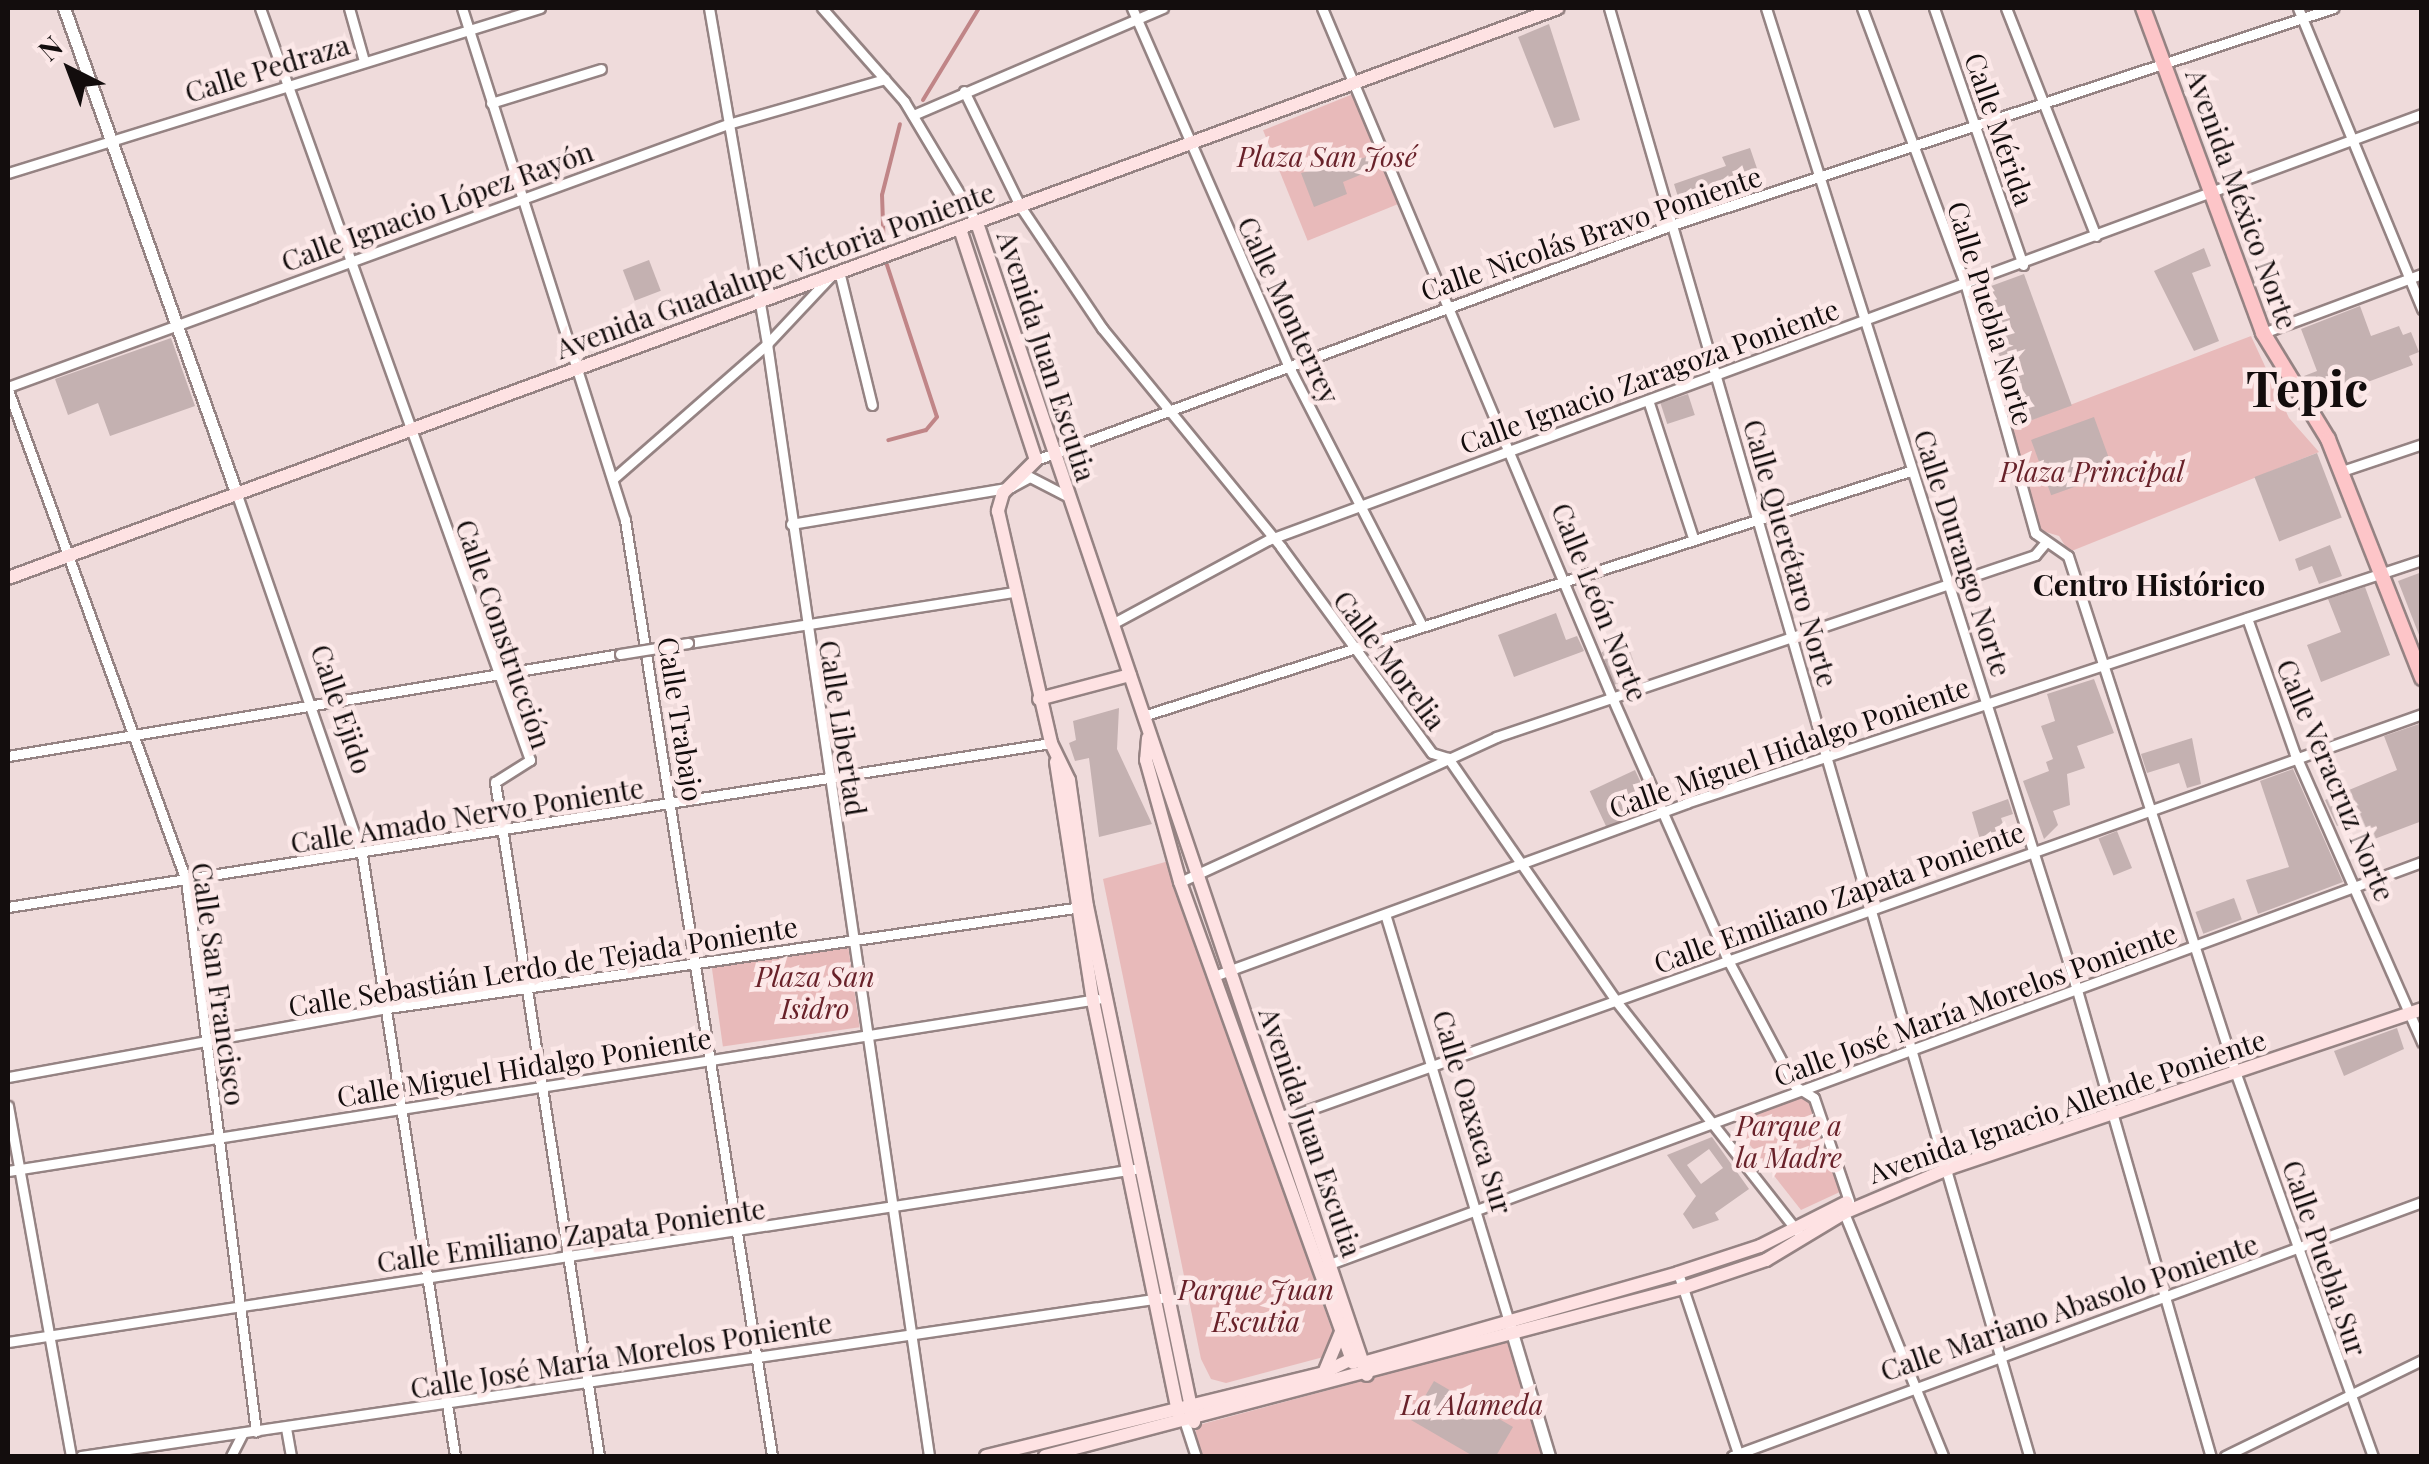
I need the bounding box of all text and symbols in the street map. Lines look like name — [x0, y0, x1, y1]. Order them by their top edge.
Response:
north arrow — [20, 20, 120, 120]
text: N — [30, 27, 69, 68]
street label: Calle Pedraza — [181, 27, 353, 109]
street label: Calle Mérida — [1958, 48, 2042, 210]
street label: Avenida México Norte — [2179, 64, 2305, 334]
street label: Calle Ignacio López Rayón — [277, 134, 597, 278]
park label: Plaza San José — [1237, 139, 1417, 173]
street label: Calle Nicolás Bravo Poniente — [1416, 159, 1766, 307]
street label: Avenida Guadalupe Victoria Poniente — [550, 175, 1000, 365]
street label: Calle Puebla Norte — [1941, 197, 2041, 429]
street label: Calle Monterrey — [1231, 211, 1347, 409]
street label: Avenida Juan Escutia — [991, 226, 1103, 486]
street label: Calle Ignacio Zaragoza Poniente — [1455, 292, 1843, 460]
district label: Tepic — [2246, 359, 2368, 417]
street label: Calle Querétaro Norte — [1737, 415, 1845, 691]
street label: Calle Durango Norte — [1907, 425, 2019, 681]
park label: Plaza Principal — [2000, 454, 2184, 488]
street label: Calle León Norte — [1545, 498, 1655, 706]
street label: Calle Construcción — [449, 515, 559, 753]
district label: Centro Histórico — [2033, 566, 2265, 602]
street label: Calle Morelia — [1327, 584, 1453, 736]
street label: Calle Trabajo — [651, 634, 711, 804]
street label: Calle Libertad — [813, 638, 873, 818]
street label: Calle Ejido — [304, 640, 380, 778]
street label: Calle Veracruz Norte — [2270, 654, 2402, 906]
street label: Calle Miguel Hidalgo Poniente — [1605, 669, 1973, 825]
street label: Calle Amado Nervo Poniente — [288, 770, 646, 860]
street label: Calle Emiliano Zapata Poniente — [1649, 814, 2029, 980]
street label: Calle San Francisco — [185, 860, 253, 1108]
street label: Calle Sebastián Lerdo de Tejada Poniente — [285, 909, 801, 1023]
street label: Calle José María Morelos Poniente — [1769, 915, 2181, 1093]
park label: Plaza San Isidro — [755, 959, 875, 1025]
street label: Avenida Juan Escutia — [1253, 1003, 1369, 1261]
street label: Calle Oaxaca Sur — [1426, 1006, 1520, 1218]
street label: Calle Miguel Hidalgo Poniente — [334, 1021, 714, 1113]
street label: Avenida Ignacio Allende Poniente — [1863, 1022, 2271, 1190]
park label: Parque a la Madre — [1736, 1108, 1842, 1174]
street label: Calle Puebla Sur — [2276, 1156, 2374, 1360]
street label: Calle Emiliano Zapata Poniente — [374, 1191, 768, 1279]
street label: Calle Mariano Abasolo Poniente — [1875, 1226, 2263, 1388]
park label: Parque Juan Escutia — [1178, 1272, 1334, 1338]
street label: Calle José María Morelos Poniente — [408, 1305, 834, 1405]
park label: La Alameda — [1401, 1387, 1543, 1421]

